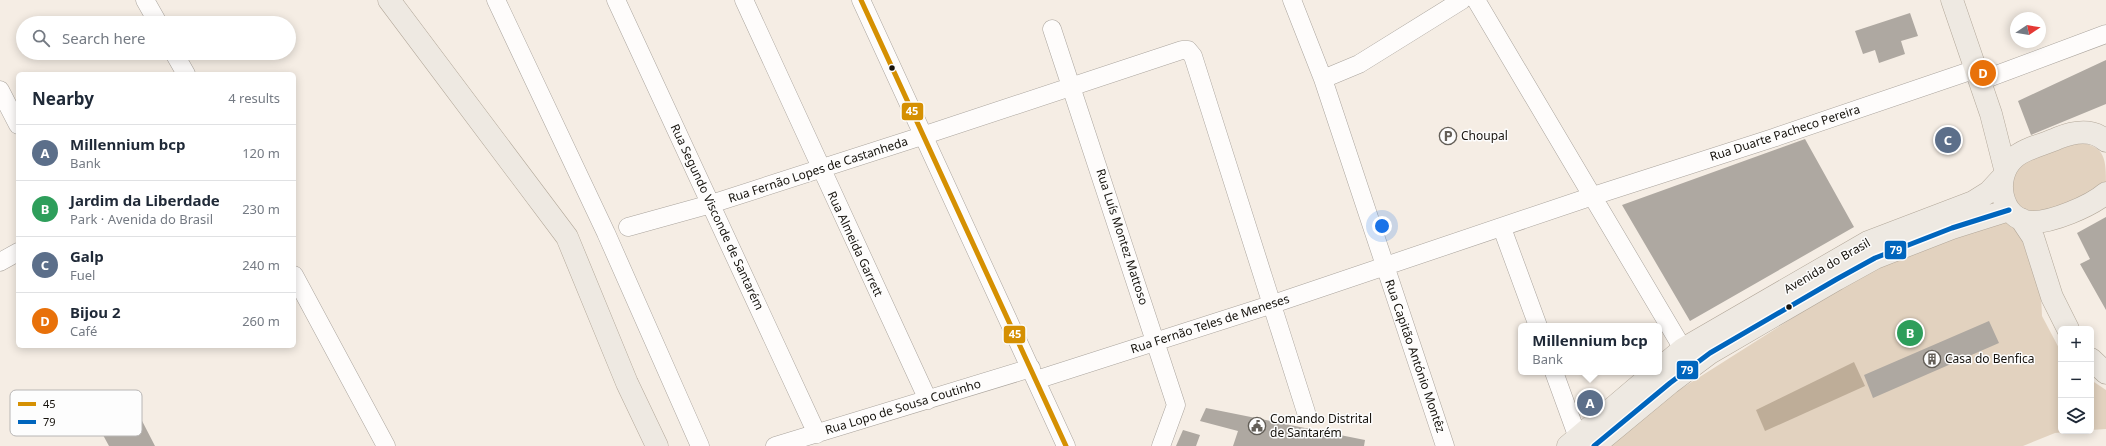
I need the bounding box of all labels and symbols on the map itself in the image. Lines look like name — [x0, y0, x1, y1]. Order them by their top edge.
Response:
north arrow — [2010, 12, 2046, 48]
pin: D — [1970, 58, 1996, 88]
unlabelled marker — [887, 63, 897, 73]
street label: Rua Duarte Pacheco Pereira — [1708, 100, 1862, 165]
line badge: 45 — [901, 102, 924, 121]
text: 45 — [906, 103, 918, 118]
street label: Rua Segundo Visconde de Santarém — [667, 121, 768, 313]
pin: C — [1935, 125, 1961, 155]
parking icon: Choupal — [1438, 126, 1458, 146]
place label: Choupal — [1461, 127, 1508, 144]
street label: Rua Fernão Lopes de Castanheda — [726, 132, 910, 207]
street label: Rua Luís Montez Mattoso — [1092, 167, 1153, 307]
street label: Rua Almeida Garrett — [824, 188, 888, 300]
your location — [1372, 216, 1392, 236]
street label: Avenida do Brasil — [1780, 234, 1873, 297]
line badge: 79 — [1884, 240, 1907, 260]
text: 79 — [1890, 242, 1902, 257]
street label: Rua Capitão António Montêz — [1381, 277, 1450, 435]
street label: Rua Fernão Teles de Meneses — [1128, 290, 1292, 357]
unlabelled marker — [1784, 302, 1794, 312]
pin: B — [1897, 318, 1923, 348]
line badge: 45 — [1003, 325, 1026, 344]
text: 45 — [1009, 326, 1021, 341]
building icon: Casa do Benfica — [1922, 349, 1942, 369]
place label: Casa do Benfica — [1945, 350, 2034, 367]
line badge: 79 — [1676, 360, 1699, 380]
text: 79 — [1681, 362, 1693, 377]
street label: Rua Lopo de Sousa Coutinho — [823, 375, 983, 438]
pin: A — [1577, 388, 1603, 418]
legend — [10, 390, 142, 436]
text: 45 — [43, 396, 56, 411]
place label: Comando Distrital de Santarém — [1270, 410, 1372, 441]
text: 79 — [43, 414, 56, 429]
public building icon: Comando Distrital de Santarém — [1247, 416, 1267, 436]

